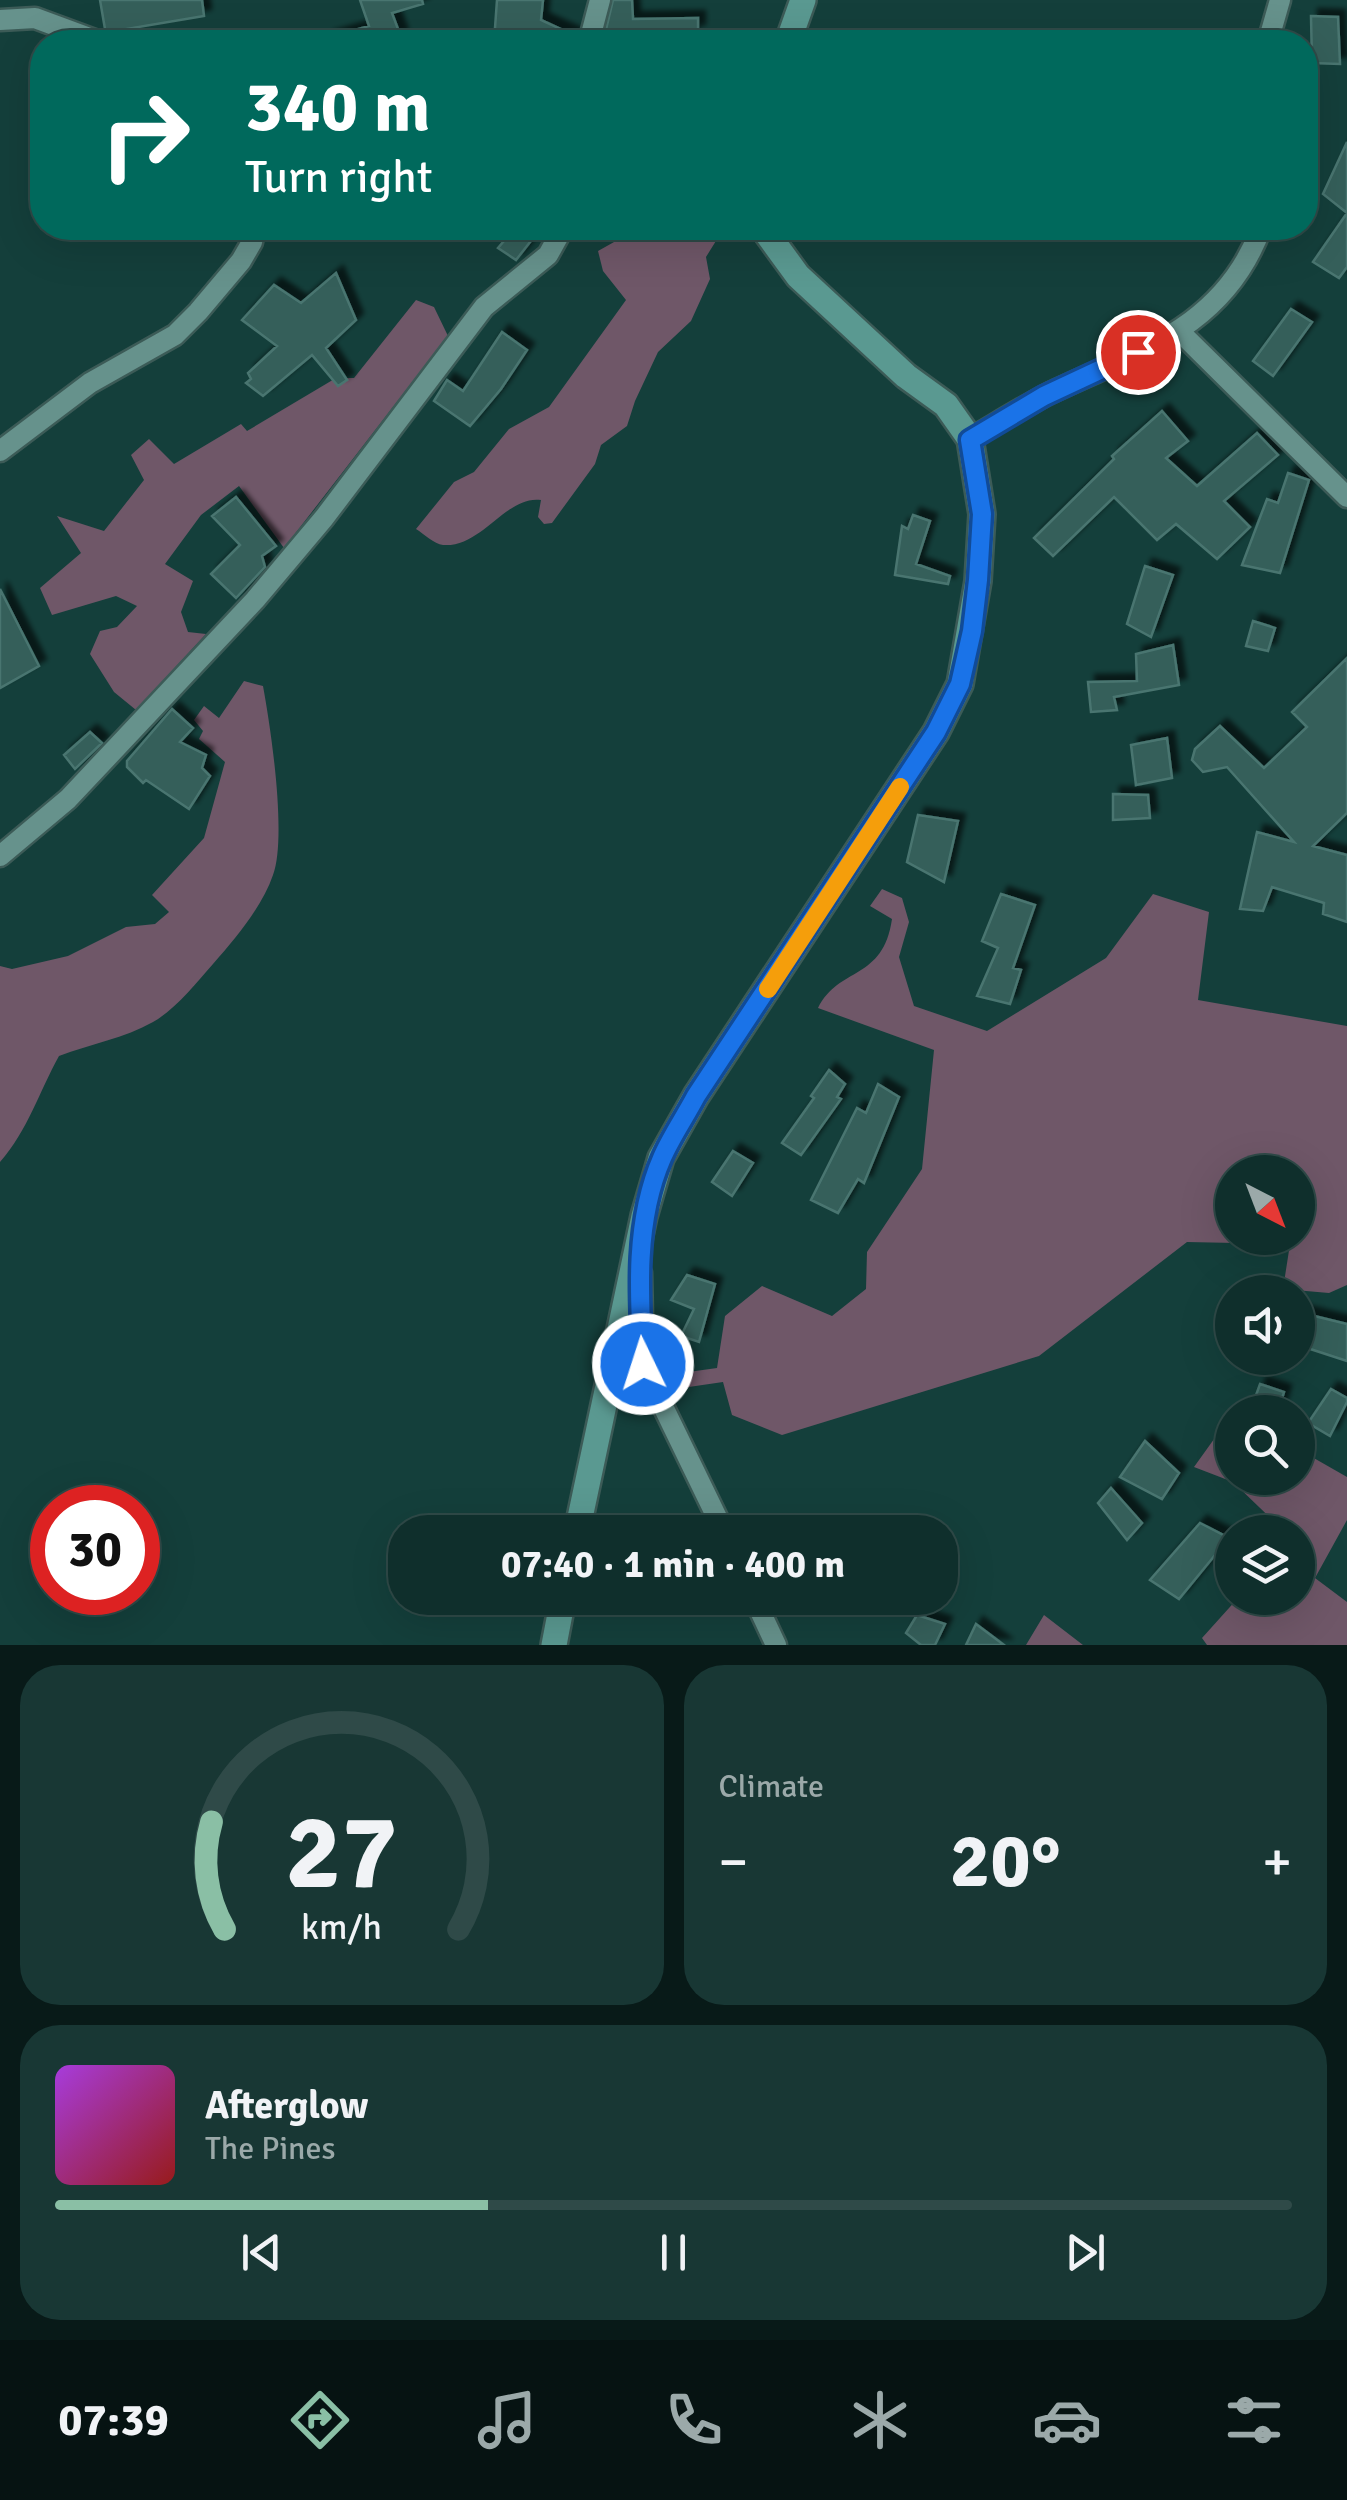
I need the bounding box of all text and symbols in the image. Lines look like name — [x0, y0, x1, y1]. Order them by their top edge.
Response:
text: 340 m — [245, 64, 430, 150]
icon: right — [80, 70, 210, 200]
text: Turn right — [245, 150, 433, 205]
pin — [1096, 310, 1181, 395]
icon: arrive — [1111, 325, 1166, 380]
north arrow — [1215, 1155, 1315, 1255]
map controls — [1215, 1155, 1315, 1615]
button: sound — [1215, 1275, 1315, 1375]
position arrow — [591, 1312, 695, 1416]
button: search — [1215, 1395, 1315, 1495]
speed limit sign: 30 — [30, 1485, 160, 1615]
button: layers — [1215, 1515, 1315, 1615]
text: 07:40 · 1 min · 400 m — [501, 1541, 845, 1588]
text: Climate — [719, 1767, 824, 1806]
text: 27 — [286, 1789, 398, 1917]
text: 20° — [950, 1815, 1061, 1908]
text: − — [719, 1828, 748, 1896]
text: + — [1262, 1828, 1292, 1896]
text: km/h — [301, 1905, 382, 1949]
text: Afterglow — [205, 2082, 368, 2129]
text: The Pines — [205, 2129, 336, 2168]
icon: previous — [234, 2225, 289, 2280]
icon: pause — [646, 2225, 701, 2280]
icon: next — [1058, 2225, 1113, 2280]
icon: directions — [285, 2385, 355, 2455]
icon: music — [472, 2385, 542, 2455]
icon: phone — [659, 2385, 729, 2455]
icon: climate — [845, 2385, 915, 2455]
icon: car — [1032, 2385, 1102, 2455]
icon: filters — [1219, 2385, 1289, 2455]
text: 07:39 — [58, 2393, 169, 2448]

